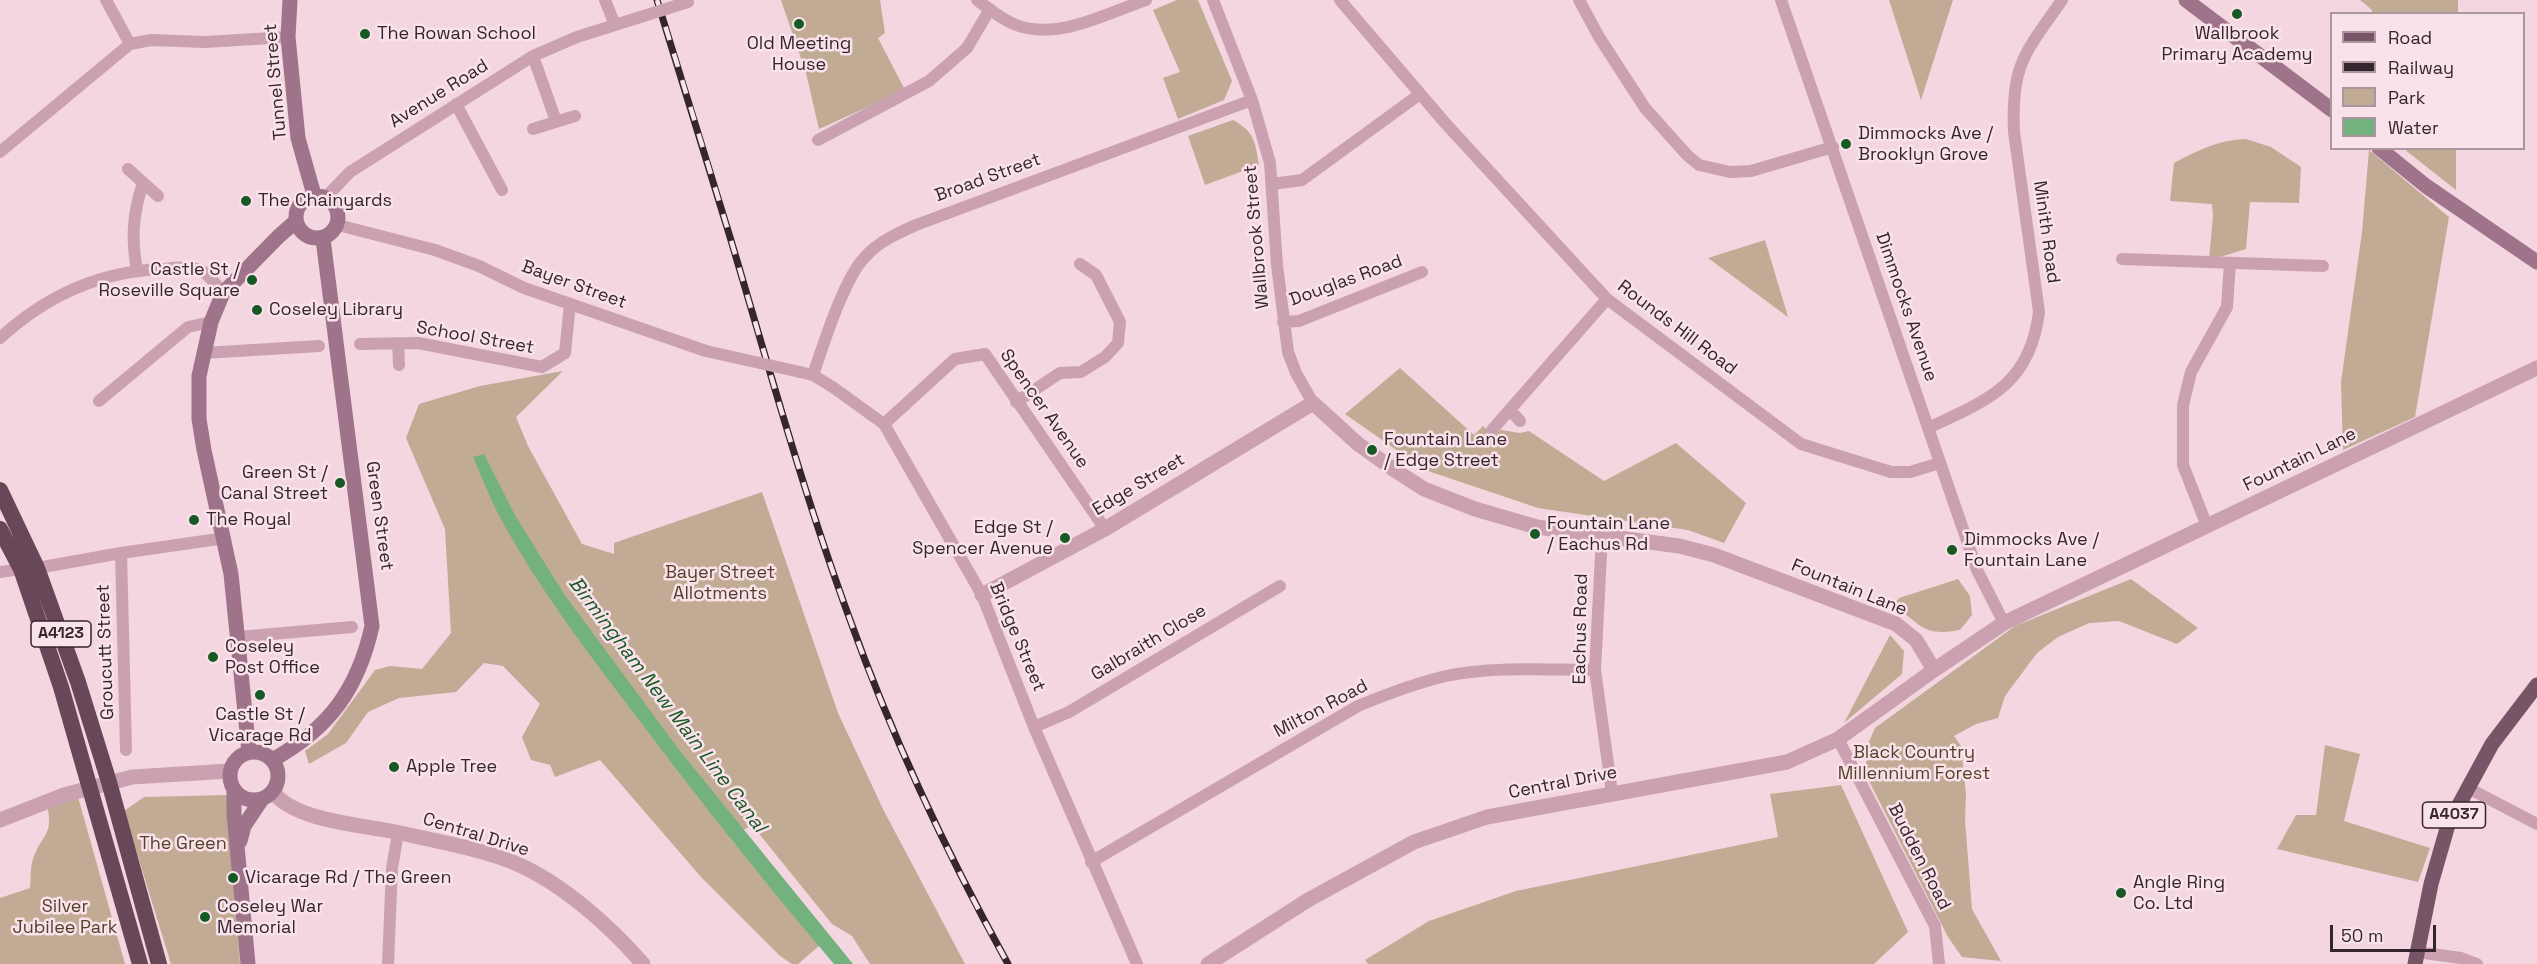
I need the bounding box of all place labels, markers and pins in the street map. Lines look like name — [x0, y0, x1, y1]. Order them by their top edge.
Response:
marker: Wallbrook Primary Academy — [2230, 7, 2244, 21]
marker: Old Meeting House — [792, 17, 806, 31]
place label: The Rowan School — [377, 23, 536, 45]
place label: Wallbrook Primary Academy — [2161, 23, 2313, 66]
marker: The Rowan School — [358, 27, 372, 41]
place label: Old Meeting House — [747, 33, 851, 76]
place label: Dimmocks Ave / Brooklyn Grove — [1858, 123, 1993, 166]
marker: Dimmocks Ave / Brooklyn Grove — [1839, 137, 1853, 151]
place label: The Chainyards — [258, 190, 392, 212]
marker: The Chainyards — [239, 194, 253, 208]
place label: Castle St / Roseville Square — [98, 259, 240, 302]
marker: Castle St / Roseville Square — [245, 273, 259, 287]
place label: Coseley Library — [269, 299, 403, 321]
marker: Coseley Library — [250, 303, 264, 317]
place label: Fountain Lane / Edge Street — [1384, 429, 1507, 472]
marker: Fountain Lane / Edge Street — [1365, 443, 1379, 457]
place label: Green St / Canal Street — [221, 462, 328, 504]
marker: Green St / Canal Street — [333, 476, 347, 490]
place label: The Royal — [206, 509, 291, 531]
marker: The Royal — [187, 513, 201, 527]
place label: Fountain Lane / Eachus Rd — [1547, 513, 1670, 556]
place label: Edge St / Spencer Avenue — [912, 517, 1053, 560]
marker: Fountain Lane / Eachus Rd — [1528, 527, 1542, 541]
place label: Dimmocks Ave / Fountain Lane — [1964, 529, 2099, 572]
marker: Edge St / Spencer Avenue — [1058, 531, 1072, 545]
marker: Dimmocks Ave / Fountain Lane — [1945, 543, 1959, 557]
place label: Coseley Post Office — [225, 636, 320, 678]
marker: Coseley Post Office — [206, 650, 220, 664]
marker: Castle St / Vicarage Rd — [253, 688, 267, 702]
place label: Castle St / Vicarage Rd — [208, 704, 312, 746]
place label: Apple Tree — [406, 756, 497, 778]
marker: Apple Tree — [387, 760, 401, 774]
place label: Vicarage Rd / The Green — [245, 867, 452, 889]
marker: Vicarage Rd / The Green — [226, 871, 240, 885]
place label: Angle Ring Co. Ltd — [2133, 872, 2225, 914]
marker: Angle Ring Co. Ltd — [2114, 886, 2128, 900]
place label: Coseley War Memorial — [217, 896, 323, 938]
marker: Coseley War Memorial — [198, 910, 212, 924]

